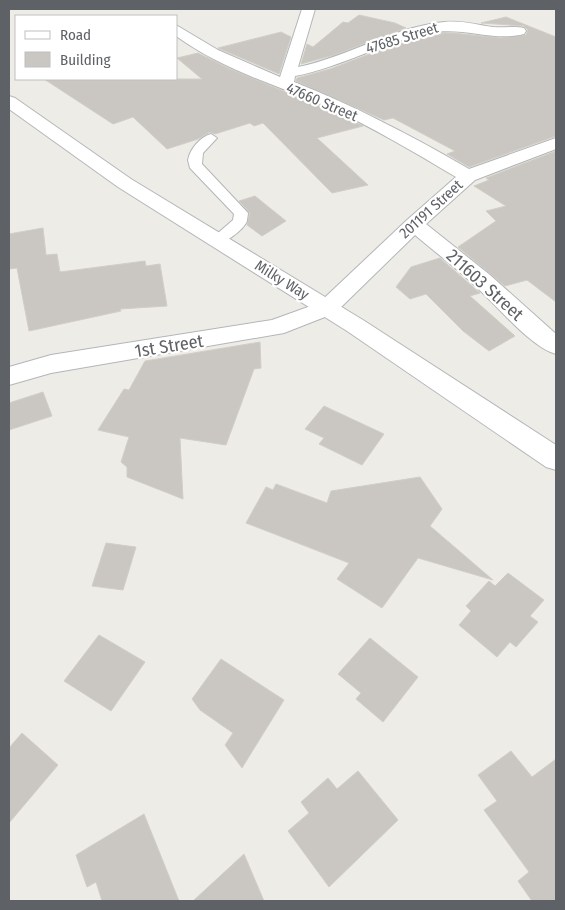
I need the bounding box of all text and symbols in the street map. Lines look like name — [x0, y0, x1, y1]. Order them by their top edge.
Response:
legend — [15, 15, 178, 80]
street label: 47685 Street — [364, 18, 441, 58]
text: Road — [60, 26, 91, 44]
text: Building — [60, 51, 111, 69]
street label: 47660 Street — [284, 79, 360, 125]
street label: 201191 Street — [396, 176, 466, 242]
street label: 211603 Street — [442, 245, 528, 325]
street label: Milky Way — [252, 256, 313, 304]
street label: 1st Street — [133, 330, 205, 362]

